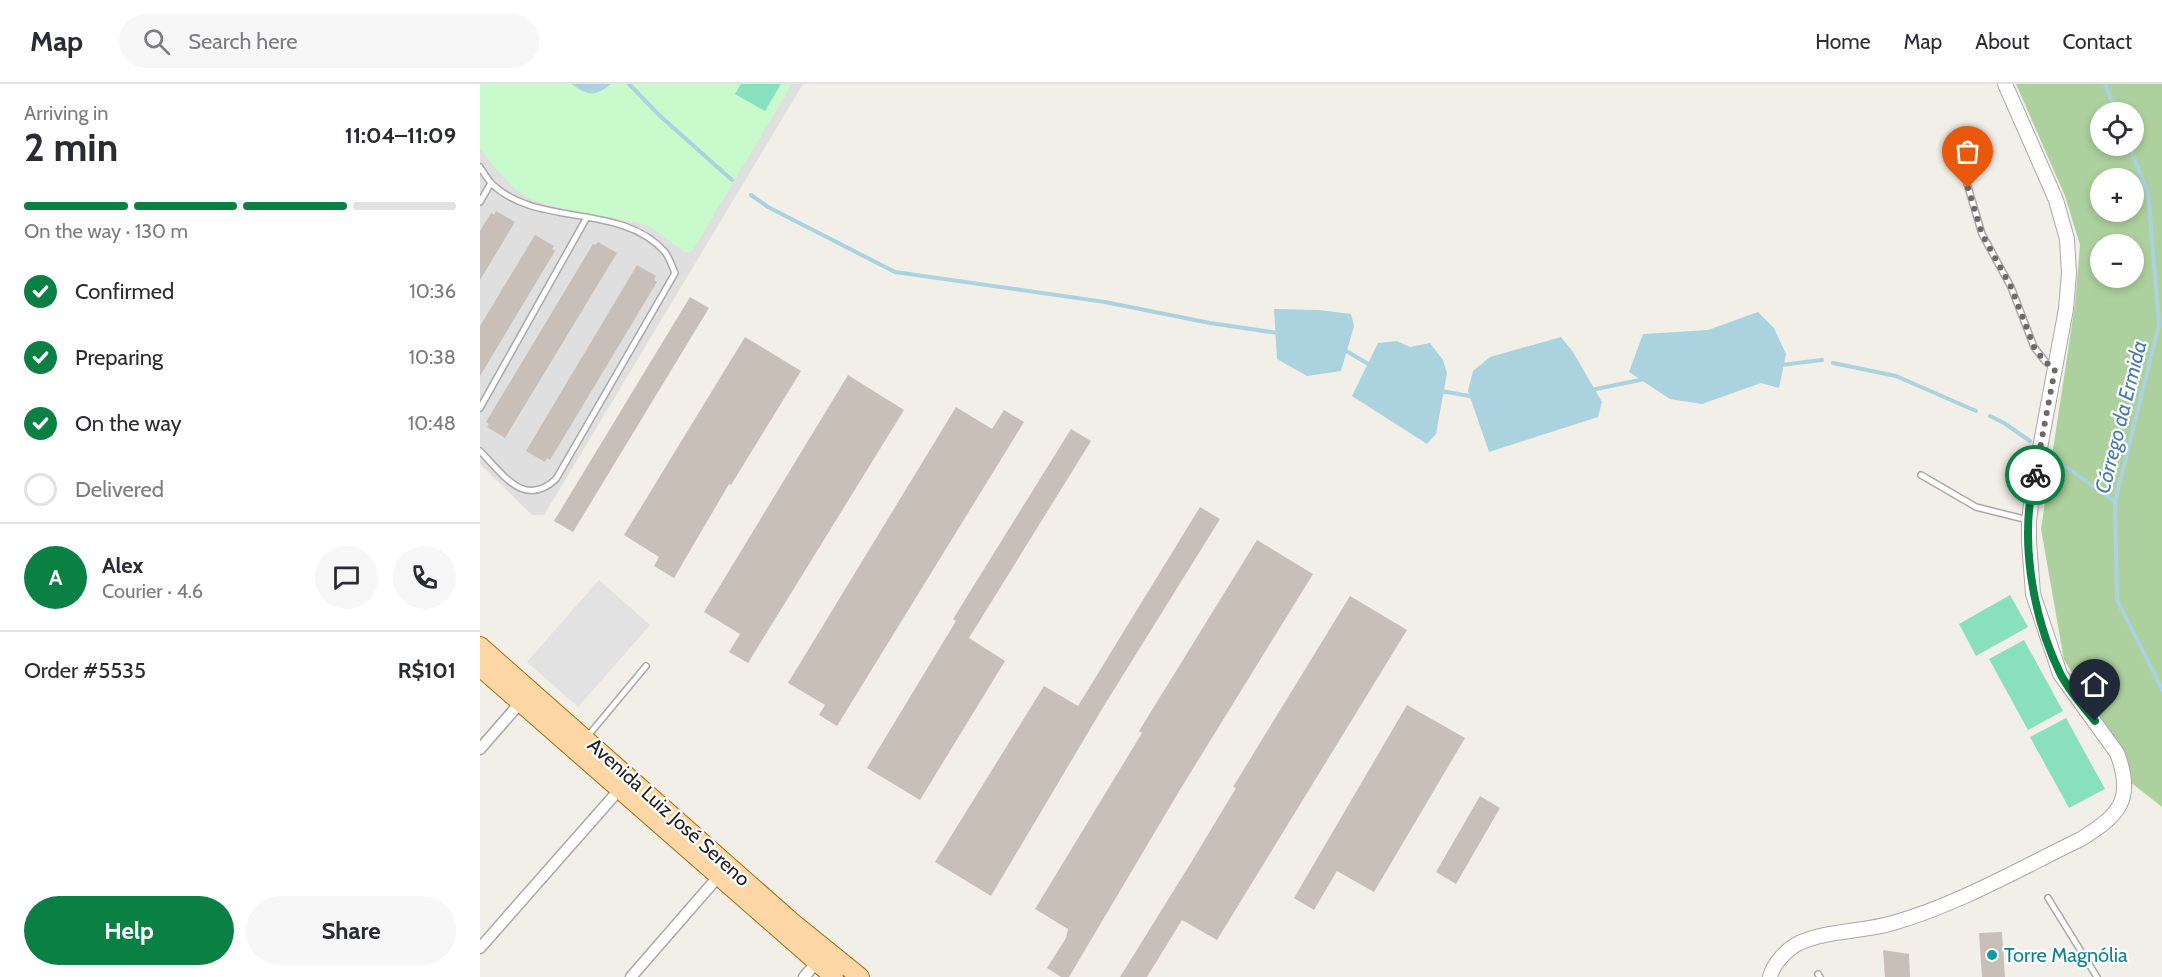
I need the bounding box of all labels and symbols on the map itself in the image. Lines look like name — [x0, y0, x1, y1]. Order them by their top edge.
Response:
pin — [1942, 126, 1993, 188]
water label: Córrego da Ermida — [2089, 338, 2152, 496]
courier — [2005, 445, 2065, 505]
pin — [2069, 659, 2120, 721]
street label: Avenida Luiz José Sereno — [583, 733, 755, 891]
place label: Torre Magnólia — [2004, 943, 2128, 967]
marker: Torre Magnólia — [1985, 948, 1999, 962]

